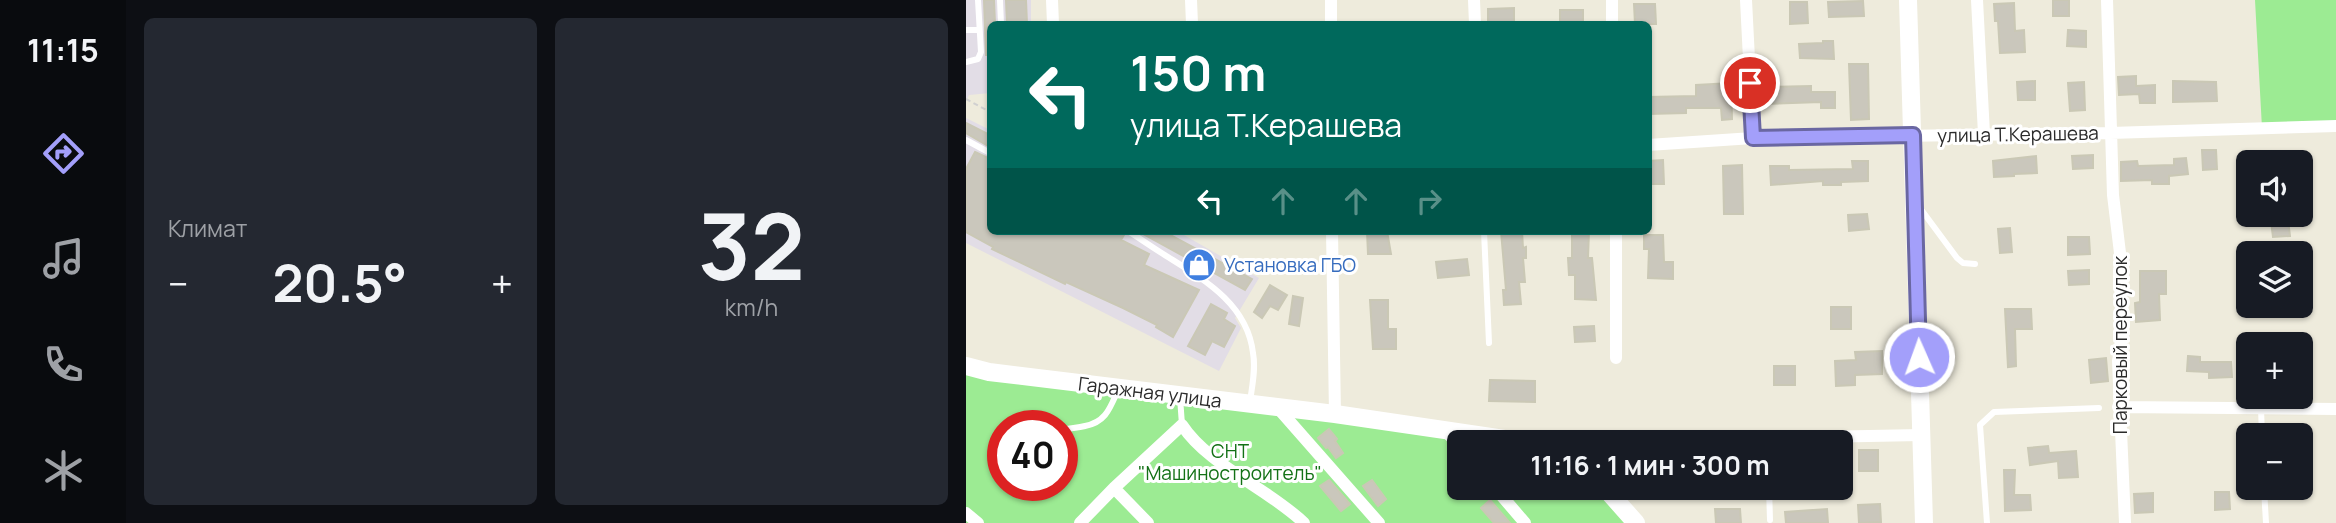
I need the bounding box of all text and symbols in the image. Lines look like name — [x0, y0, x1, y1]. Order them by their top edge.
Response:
text: 11:15 — [27, 28, 99, 72]
text: 150 m — [1130, 39, 1266, 106]
icon: left — [1015, 49, 1106, 140]
pin — [1720, 53, 1780, 113]
icon: arrive — [1731, 64, 1769, 102]
text: улица Т.Керашева — [1130, 103, 1402, 147]
street label: улица Т.Керашева — [1937, 120, 2099, 148]
icon: directions — [39, 129, 88, 178]
map controls — [2236, 150, 2313, 500]
button: sound — [2236, 150, 2313, 227]
icon: left — [1191, 182, 1229, 220]
icon: ahead — [1264, 182, 1302, 220]
icon: ahead — [1337, 182, 1375, 220]
icon: right — [1410, 182, 1448, 220]
text: 32 — [698, 183, 805, 307]
text: Климат — [168, 212, 247, 244]
icon: music — [39, 234, 88, 283]
button: layers — [2236, 241, 2313, 318]
shop icon: Установка ГБО — [1180, 246, 1218, 284]
text: 20.5° — [272, 247, 407, 318]
place label: Установка ГБО — [1224, 252, 1356, 278]
street label: Парковый переулок — [2107, 255, 2133, 434]
text: − — [168, 257, 189, 309]
text: + — [491, 257, 513, 309]
text: km/h — [725, 291, 778, 323]
position arrow — [1882, 320, 1956, 394]
button: + — [2236, 332, 2313, 409]
icon: phone — [39, 340, 88, 389]
street label: Гаражная улица — [1077, 370, 1223, 414]
speed limit sign: 40 — [987, 410, 1078, 501]
button: − — [2236, 423, 2313, 500]
park label: СНТ "Машиностроитель" — [1138, 438, 1322, 486]
icon: climate — [39, 446, 88, 495]
text: 11:16 · 1 мин · 300 m — [1530, 447, 1770, 483]

